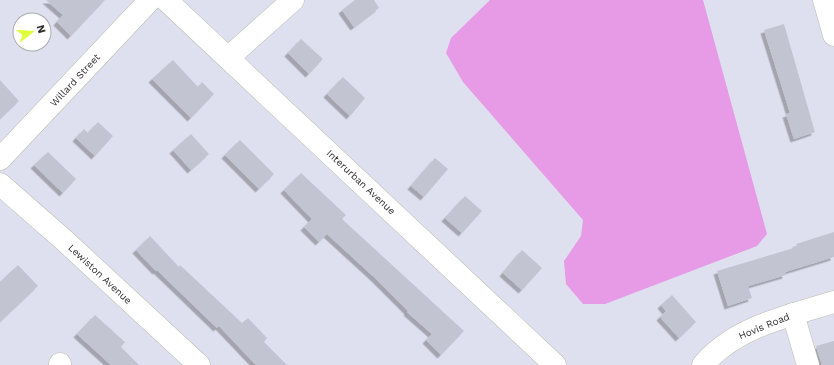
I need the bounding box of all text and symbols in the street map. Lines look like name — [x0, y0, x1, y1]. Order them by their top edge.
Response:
north arrow — [12, 12, 52, 52]
text: N — [34, 23, 48, 35]
street label: Willard Street — [48, 51, 103, 109]
street label: Interurban Avenue — [324, 147, 398, 217]
street label: Lewiston Avenue — [66, 242, 134, 306]
street label: Hovis Road — [737, 311, 791, 341]

